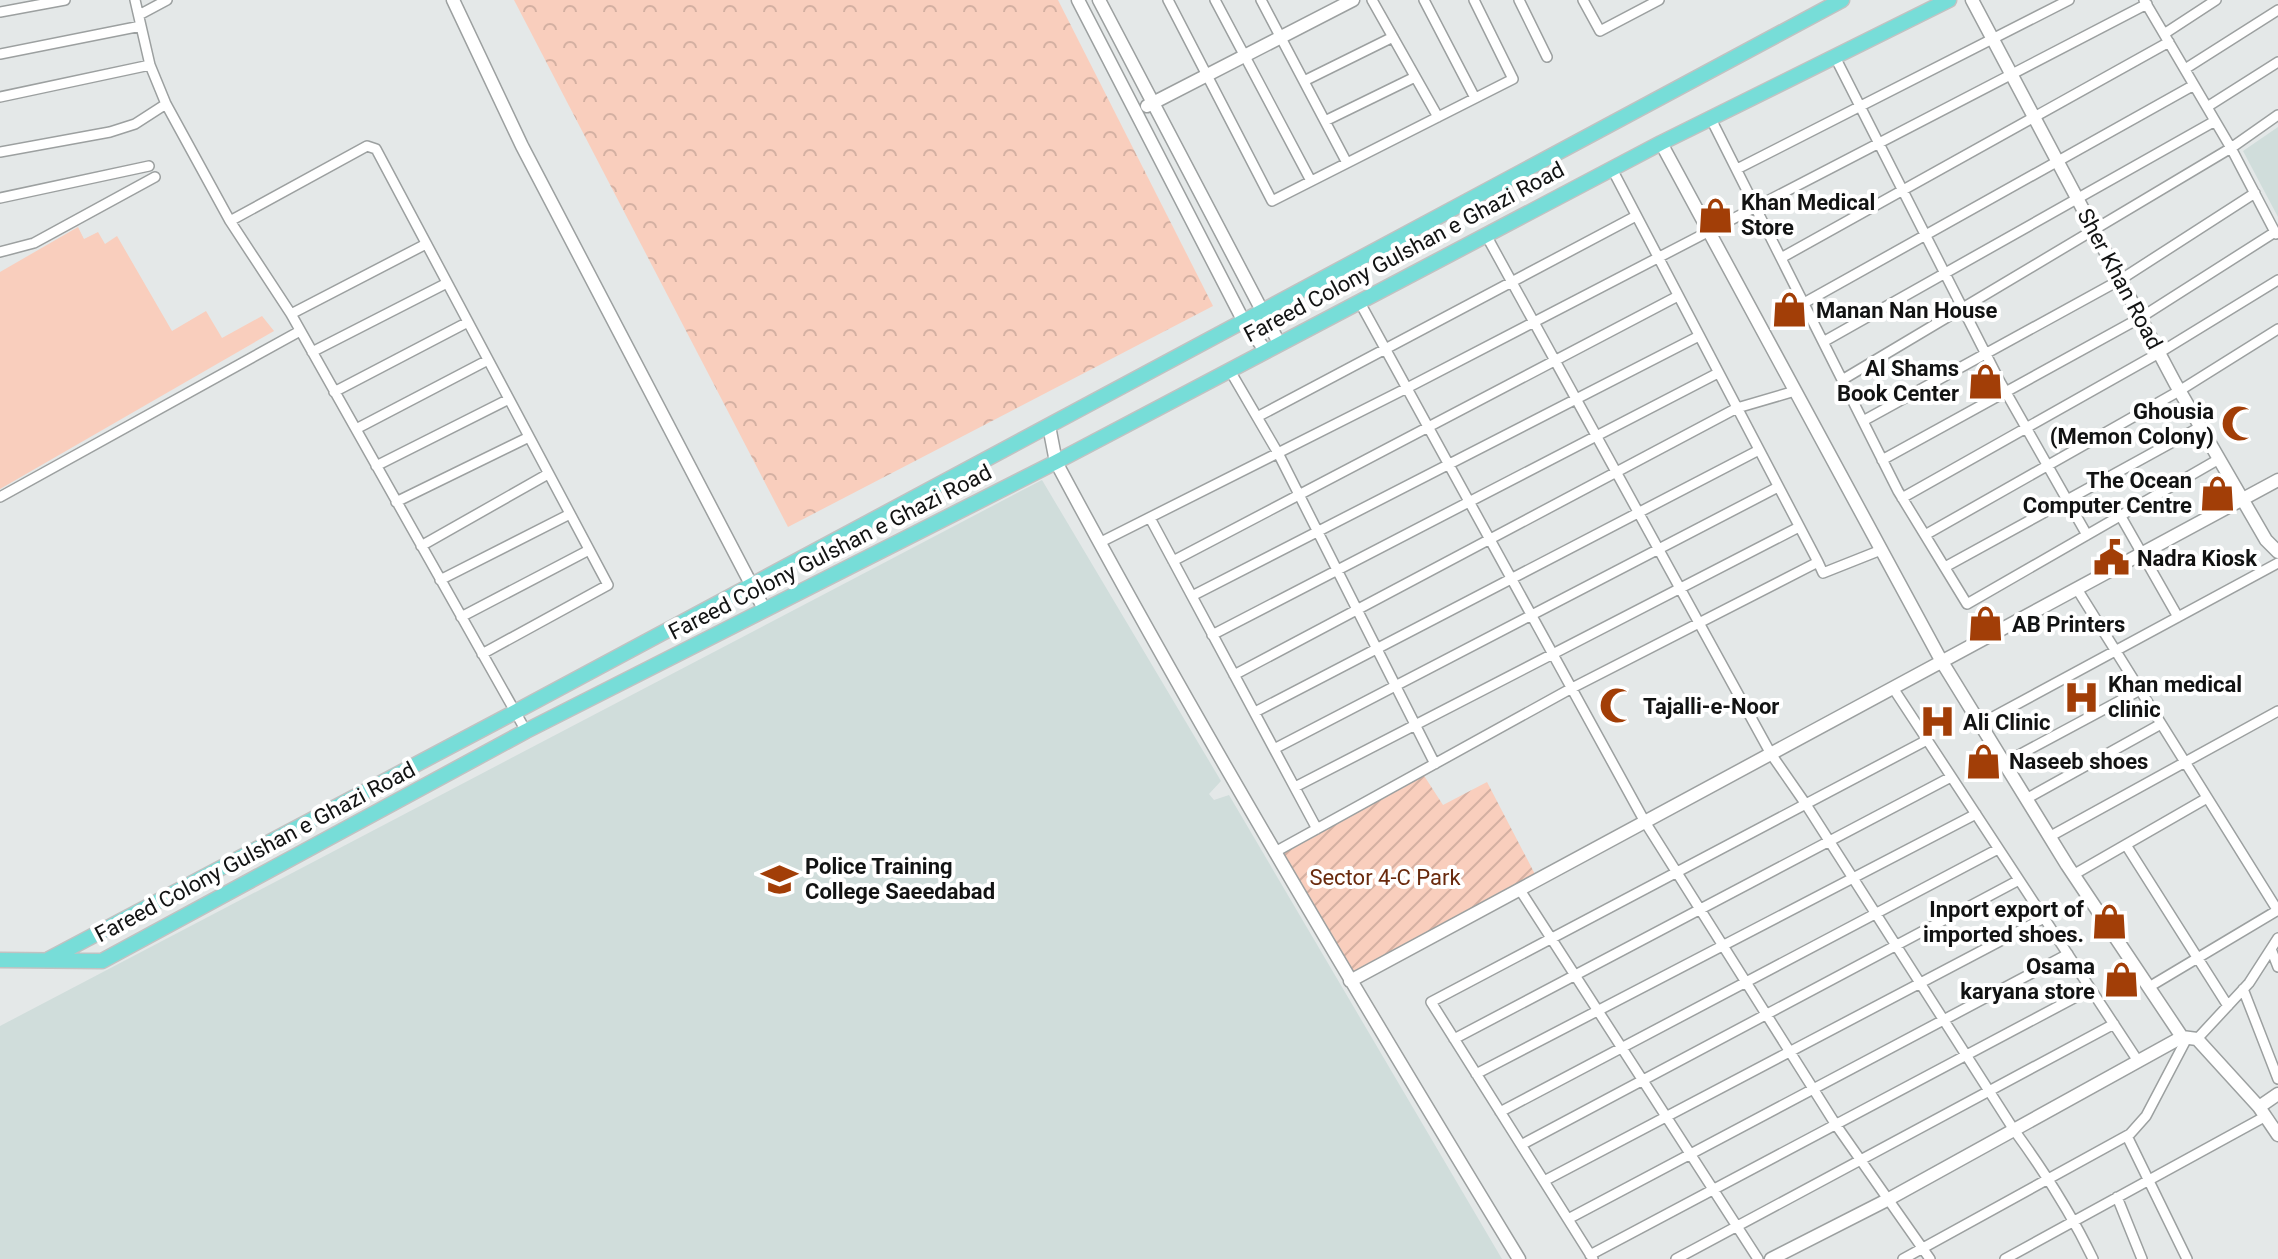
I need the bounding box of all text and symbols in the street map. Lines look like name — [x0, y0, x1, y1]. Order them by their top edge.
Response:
street label: Fareed Colony Gulshan e Ghazi Road — [1240, 157, 1568, 347]
place label: Khan Medical Store — [1741, 190, 1875, 240]
shop icon: Khan Medical Store — [1696, 196, 1734, 234]
street label: Sher Khan Road — [2072, 204, 2168, 354]
shop icon: Manan Nan House — [1771, 291, 1809, 329]
place label: Manan Nan House — [1816, 298, 1998, 323]
place label: Al Shams Book Center — [1837, 356, 1959, 406]
shop icon: Al Shams Book Center — [1966, 362, 2004, 400]
place label: Ghousia (Memon Colony) — [2050, 399, 2214, 449]
mosque icon: Ghousia (Memon Colony) — [2221, 405, 2259, 443]
street label: Fareed Colony Gulshan e Ghazi Road — [664, 459, 996, 645]
place label: The Ocean Computer Centre — [2023, 468, 2192, 518]
shop icon: The Ocean Computer Centre — [2199, 474, 2237, 512]
public building icon: Nadra Kiosk — [2092, 539, 2130, 577]
place label: Nadra Kiosk — [2137, 546, 2257, 571]
shop icon: AB Printers — [1967, 605, 2005, 643]
place label: AB Printers — [2012, 612, 2125, 637]
place label: Khan medical clinic — [2108, 672, 2242, 722]
hospital icon: Khan medical clinic — [2063, 678, 2101, 716]
mosque icon: Tajalli-e-Noor — [1598, 687, 1636, 725]
place label: Tajalli-e-Noor — [1643, 694, 1779, 719]
hospital icon: Ali Clinic — [1918, 703, 1956, 741]
place label: Ali Clinic — [1963, 710, 2051, 735]
shop icon: Naseeb shoes — [1964, 742, 2002, 780]
place label: Naseeb shoes — [2009, 749, 2148, 774]
street label: Fareed Colony Gulshan e Ghazi Road — [91, 757, 419, 947]
place label: Police Training College Saeedabad — [805, 854, 995, 904]
school or university icon: Police Training College Saeedabad — [760, 860, 798, 898]
park label: Sector 4-C Park — [1309, 865, 1461, 890]
place label: Inport export of imported shoes. — [1923, 897, 2084, 947]
shop icon: Inport export of imported shoes. — [2091, 903, 2129, 941]
place label: Osama karyana store — [1960, 954, 2095, 1004]
shop icon: Osama karyana store — [2102, 960, 2140, 998]

